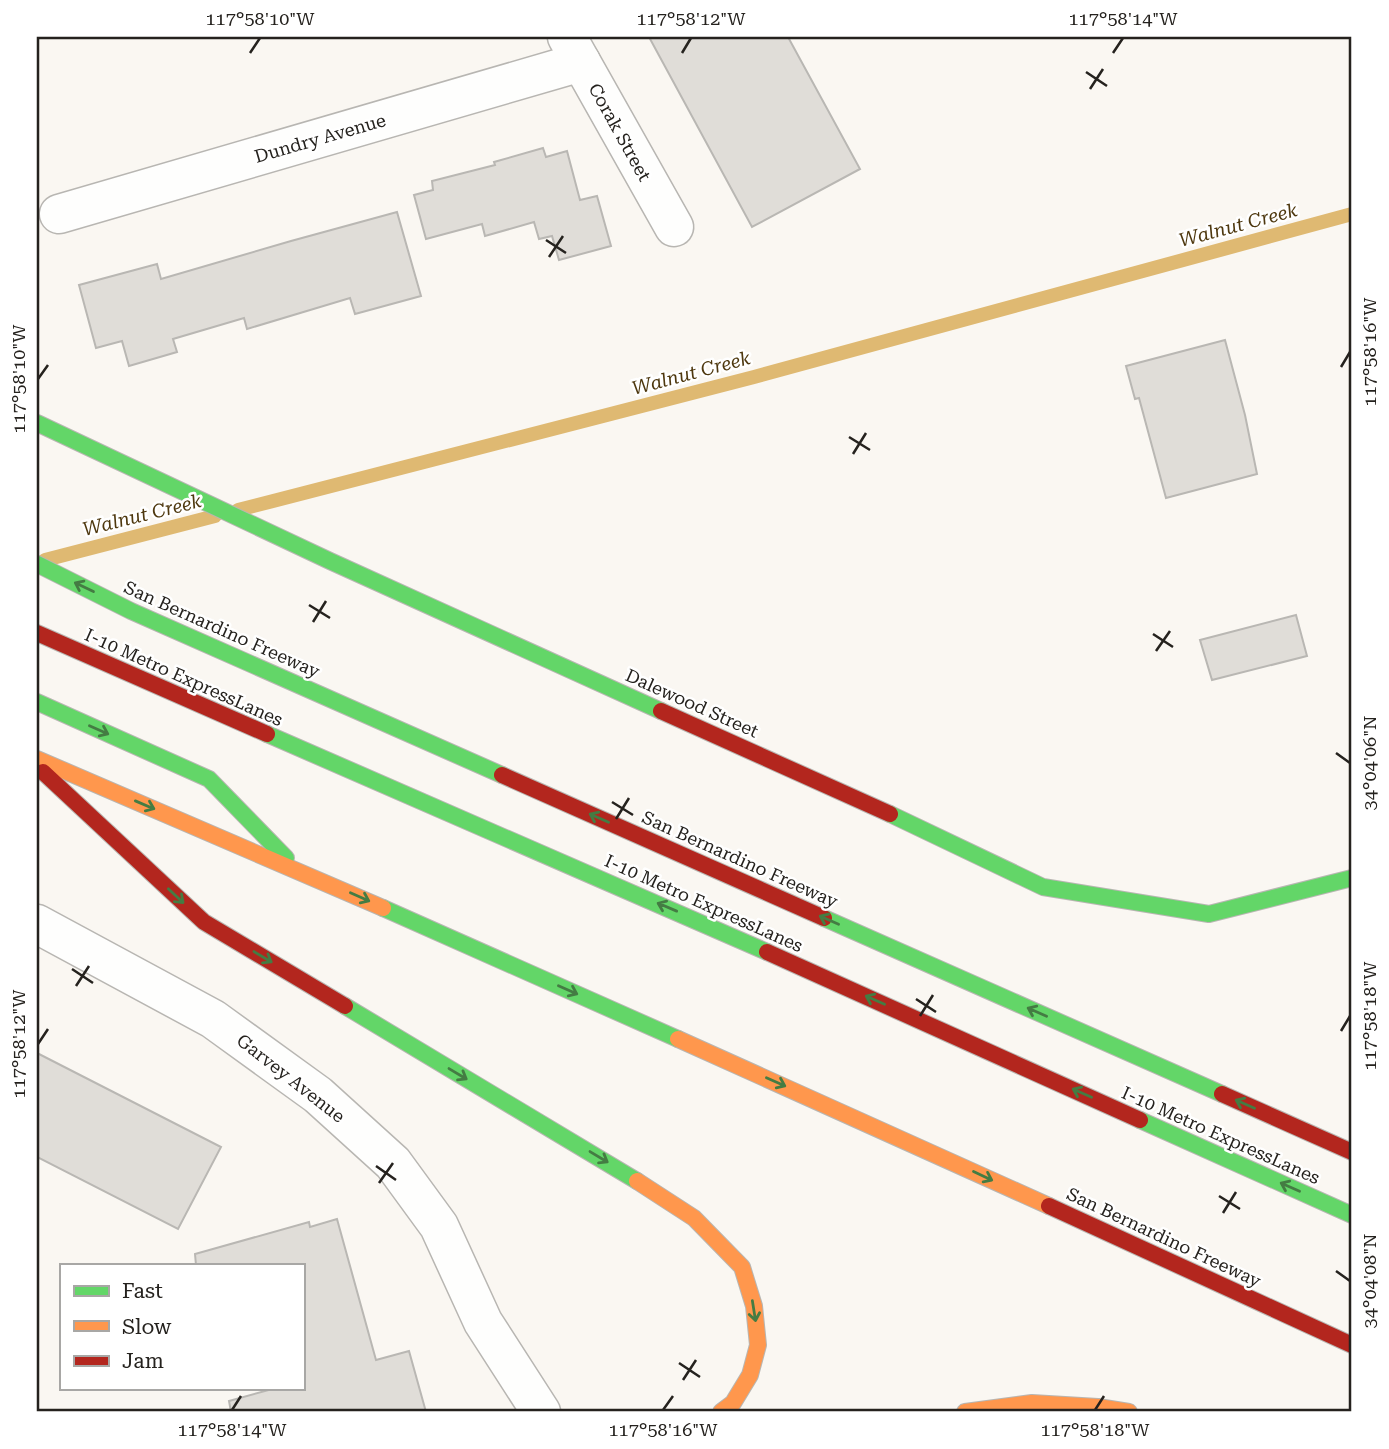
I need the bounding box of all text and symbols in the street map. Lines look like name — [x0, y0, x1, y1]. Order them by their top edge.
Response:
text: 117°58'10"W — [206, 8, 315, 29]
text: 117°58'12"W — [637, 8, 746, 29]
text: 117°58'14"W — [1069, 8, 1178, 29]
street label: Corak Street — [584, 79, 656, 185]
street label: Dundry Avenue — [252, 109, 388, 167]
water label: Walnut Creek — [1176, 198, 1300, 252]
text: 117°58'16"W — [1359, 297, 1380, 406]
text: 117°58'10"W — [8, 324, 29, 433]
water label: Walnut Creek — [629, 346, 753, 400]
water label: Walnut Creek — [80, 489, 204, 541]
street label: San Bernardino Freeway — [121, 576, 323, 682]
one-way arrow — [74, 580, 95, 594]
street label: I-10 Metro ExpressLanes — [82, 624, 286, 730]
street label: Dalewood Street — [622, 664, 762, 742]
text: 34°04'06"N — [1359, 716, 1380, 810]
one-way arrow — [88, 724, 109, 737]
one-way arrow — [133, 799, 155, 812]
street label: San Bernardino Freeway — [639, 806, 841, 912]
one-way arrow — [589, 811, 610, 824]
street label: I-10 Metro ExpressLanes — [602, 850, 806, 956]
one-way arrow — [167, 888, 185, 904]
one-way arrow — [349, 891, 370, 904]
one-way arrow — [657, 900, 679, 913]
one-way arrow — [819, 913, 840, 926]
one-way arrow — [252, 951, 273, 964]
text: 117°58'18"W — [1359, 961, 1380, 1070]
one-way arrow — [556, 984, 578, 997]
text: 117°58'12"W — [8, 989, 29, 1098]
one-way arrow — [865, 993, 886, 1006]
one-way arrow — [1027, 1005, 1048, 1018]
street label: Garvey Avenue — [233, 1029, 349, 1127]
one-way arrow — [448, 1067, 468, 1081]
one-way arrow — [764, 1077, 786, 1090]
street label: I-10 Metro ExpressLanes — [1119, 1082, 1323, 1188]
one-way arrow — [1072, 1086, 1094, 1099]
one-way arrow — [1235, 1097, 1256, 1110]
one-way arrow — [588, 1151, 609, 1164]
one-way arrow — [972, 1170, 993, 1183]
one-way arrow — [1280, 1180, 1301, 1193]
street label: San Bernardino Freeway — [1064, 1183, 1265, 1291]
text: 34°04'08"N — [1359, 1234, 1380, 1328]
legend — [60, 1264, 304, 1390]
text: Fast — [122, 1279, 163, 1303]
one-way arrow — [747, 1299, 760, 1322]
text: Slow — [122, 1315, 172, 1339]
text: Jam — [122, 1349, 164, 1373]
text: 117°58'14"W — [178, 1419, 287, 1440]
text: 117°58'16"W — [609, 1419, 718, 1440]
text: 117°58'18"W — [1041, 1419, 1150, 1440]

